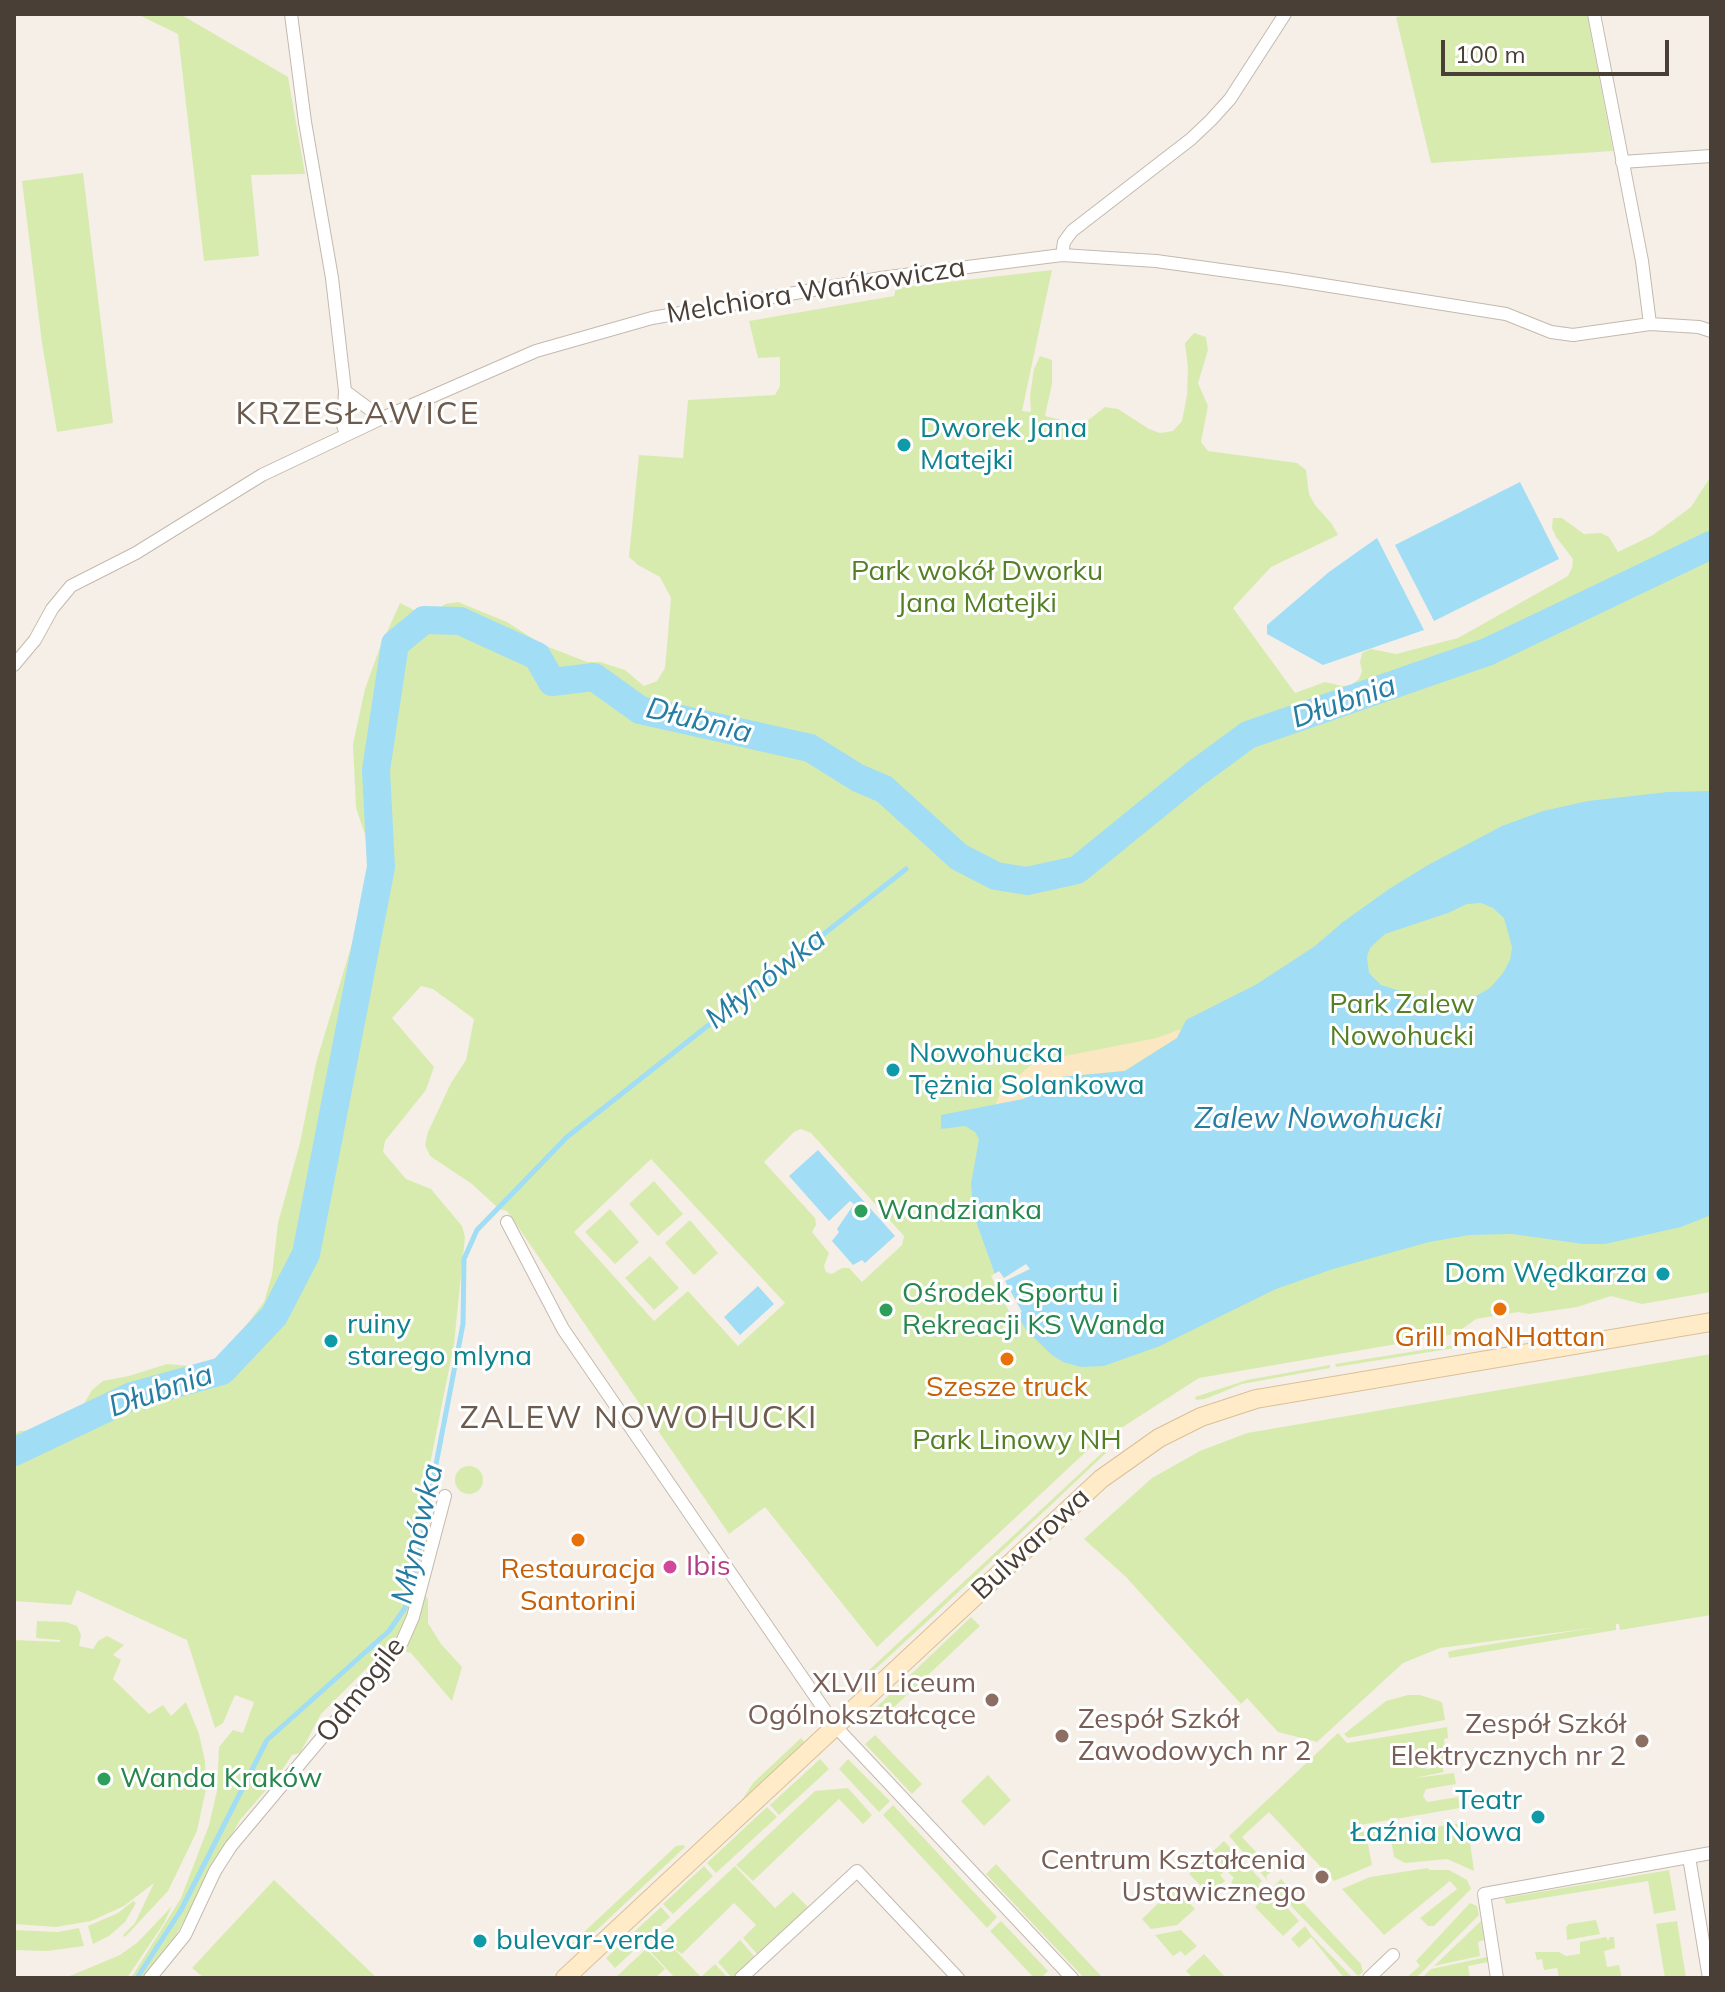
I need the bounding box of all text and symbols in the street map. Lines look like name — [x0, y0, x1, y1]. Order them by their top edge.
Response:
scale bar — [1445, 24, 1673, 74]
text: 100 m — [1455, 39, 1526, 69]
street label: Melchiora Wańkowicza — [664, 251, 968, 331]
district label: KRZESŁAWICE — [235, 395, 481, 433]
place label: Dworek Jana Matejki — [920, 412, 1087, 478]
marker: Dworek Jana Matejki — [895, 436, 913, 454]
park label: Park wokół Dworku Jana Matejki — [851, 555, 1103, 621]
water label: Dłubnia — [1287, 667, 1401, 737]
water label: Dłubnia — [642, 691, 756, 751]
water label: Młynówka — [699, 921, 833, 1037]
park label: Park Zalew Nowohucki — [1329, 988, 1475, 1054]
place label: Nowohucka Tężnia Solankowa — [909, 1037, 1145, 1103]
marker: Nowohucka Tężnia Solankowa — [884, 1061, 902, 1079]
water label: Zalew Nowohucki — [1194, 1101, 1442, 1137]
place label: Wandzianka — [877, 1194, 1042, 1228]
marker: Wandzianka — [852, 1202, 870, 1220]
place label: Dom Wędkarza — [1444, 1257, 1647, 1291]
marker: Dom Wędkarza — [1654, 1265, 1672, 1283]
place label: Ośrodek Sportu i Rekreacji KS Wanda — [902, 1277, 1165, 1343]
marker: Grill maNHattan — [1491, 1300, 1509, 1318]
marker: Ośrodek Sportu i Rekreacji KS Wanda — [877, 1301, 895, 1319]
place label: ruiny starego mlyna — [347, 1308, 532, 1374]
place label: Grill maNHattan — [1395, 1321, 1605, 1355]
marker: ruiny starego mlyna — [322, 1332, 340, 1350]
marker: Szesze truck — [998, 1350, 1016, 1368]
water label: Dłubnia — [104, 1356, 218, 1426]
place label: Szesze truck — [926, 1371, 1088, 1405]
district label: ZALEW NOWOHUCKI — [460, 1399, 818, 1437]
park label: Park Linowy NH — [912, 1424, 1122, 1458]
water label: Młynówka — [384, 1460, 452, 1608]
street label: Bulwarowa — [965, 1481, 1097, 1607]
marker: Restauracja Santorini — [569, 1531, 587, 1549]
place label: Ibis — [686, 1550, 731, 1584]
place label: Restauracja Santorini — [501, 1553, 655, 1619]
marker: Ibis — [661, 1558, 679, 1576]
street label: Odmogile — [309, 1631, 413, 1749]
place label: XLVII Liceum Ogólnokształcące — [747, 1667, 976, 1733]
marker: XLVII Liceum Ogólnokształcące — [983, 1691, 1001, 1709]
place label: Zespół Szkół Zawodowych nr 2 — [1078, 1703, 1311, 1769]
place label: Zespół Szkół Elektrycznych nr 2 — [1391, 1708, 1626, 1774]
marker: Zespół Szkół Zawodowych nr 2 — [1053, 1727, 1071, 1745]
marker: Zespół Szkół Elektrycznych nr 2 — [1633, 1732, 1651, 1750]
place label: Wanda Kraków — [120, 1762, 322, 1796]
marker: Wanda Kraków — [95, 1770, 113, 1788]
place label: Teatr Łaźnia Nowa — [1351, 1784, 1522, 1850]
marker: Teatr Łaźnia Nowa — [1529, 1808, 1547, 1826]
place label: Centrum Kształcenia Ustawicznego — [1040, 1844, 1306, 1910]
marker: Centrum Kształcenia Ustawicznego — [1313, 1868, 1331, 1886]
place label: bulevar-verde — [496, 1924, 675, 1958]
marker: bulevar-verde — [471, 1932, 489, 1950]

